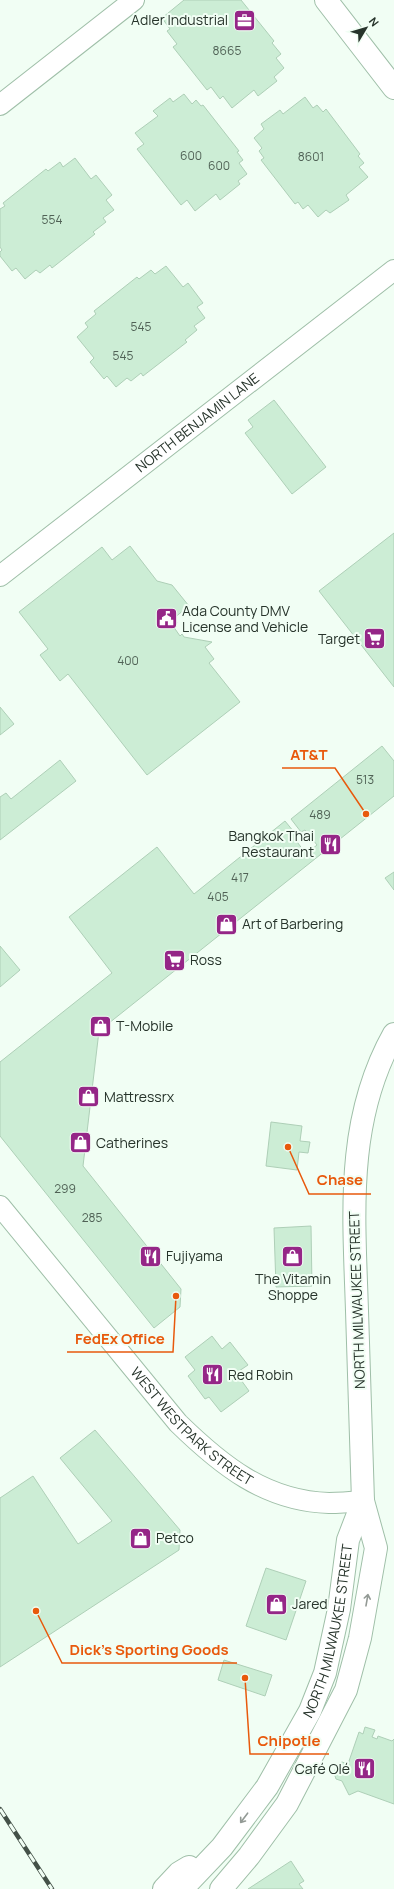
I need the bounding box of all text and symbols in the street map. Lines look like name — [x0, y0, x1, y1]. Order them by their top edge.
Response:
office icon: Adler Industrial — [231, 7, 257, 33]
north arrow — [346, 8, 386, 48]
place label: Adler Industrial — [131, 10, 228, 29]
text: N — [366, 14, 383, 29]
house number: 8665 — [213, 42, 241, 59]
house number: 600 — [180, 147, 202, 164]
house number: 8601 — [298, 148, 324, 165]
house number: 600 — [208, 157, 230, 174]
house number: 554 — [42, 211, 62, 228]
house number: 545 — [131, 318, 152, 335]
house number: 545 — [113, 347, 134, 364]
street label: NORTH BENJAMIN LANE — [131, 368, 263, 476]
place label: Ada County DMV License and Vehicle — [182, 601, 308, 636]
public building icon: Ada County DMV License and Vehicle — [153, 606, 179, 632]
supermarket icon: Target — [362, 626, 388, 652]
place label: Target — [318, 629, 360, 648]
house number: 400 — [117, 652, 139, 669]
callout: AT&T — [282, 741, 335, 768]
text: AT&T — [290, 744, 328, 765]
house number: 513 — [356, 771, 374, 788]
house number: 489 — [309, 806, 331, 823]
place label: Bangkok Thai Restaurant — [228, 826, 314, 861]
restaurant icon: Bangkok Thai Restaurant — [317, 831, 343, 857]
house number: 417 — [231, 869, 249, 886]
house number: 405 — [207, 888, 229, 905]
shop icon: Art of Barbering — [214, 911, 240, 937]
place label: Art of Barbering — [242, 914, 343, 933]
supermarket icon: Ross — [162, 947, 188, 973]
place label: Ross — [190, 950, 222, 969]
shop icon: T-Mobile — [87, 1013, 113, 1039]
place label: T-Mobile — [116, 1016, 173, 1035]
shop icon: Mattressrx — [75, 1084, 101, 1110]
place label: Mattressrx — [104, 1087, 175, 1106]
shop icon: Catherines — [68, 1130, 94, 1156]
place label: Catherines — [96, 1133, 168, 1152]
callout: Chase — [309, 1167, 371, 1194]
text: Chase — [317, 1169, 363, 1190]
house number: 299 — [54, 1180, 76, 1197]
house number: 285 — [82, 1209, 102, 1226]
street label: NORTH MILWAUKEE STREET — [344, 1210, 369, 1389]
restaurant icon: Fujiyama — [138, 1243, 164, 1269]
shop icon: The Vitamin Shoppe — [280, 1244, 306, 1270]
place label: Fujiyama — [166, 1246, 223, 1265]
place label: The Vitamin Shoppe — [255, 1269, 331, 1304]
callout: FedEx Office — [67, 1325, 173, 1352]
text: FedEx Office — [75, 1328, 165, 1349]
restaurant icon: Red Robin — [200, 1362, 226, 1388]
street label: WEST WESTPARK STREET — [127, 1363, 257, 1490]
place label: Red Robin — [228, 1365, 293, 1384]
shop icon: Petco — [128, 1525, 154, 1551]
place label: Petco — [156, 1528, 194, 1547]
street label: NORTH MILWAUKEE STREET — [298, 1542, 356, 1721]
shop icon: Jared — [263, 1591, 289, 1617]
place label: Jared — [292, 1594, 328, 1613]
one-way arrow — [363, 1594, 371, 1607]
callout: Dick's Sporting Goods — [62, 1636, 237, 1663]
text: Dick's Sporting Goods — [69, 1639, 229, 1660]
callout: Chipotle — [250, 1727, 329, 1754]
text: Chipotle — [258, 1730, 320, 1751]
restaurant icon: Café Olé — [352, 1756, 378, 1782]
place label: Café Olé — [295, 1759, 350, 1778]
one-way arrow — [240, 1812, 248, 1823]

